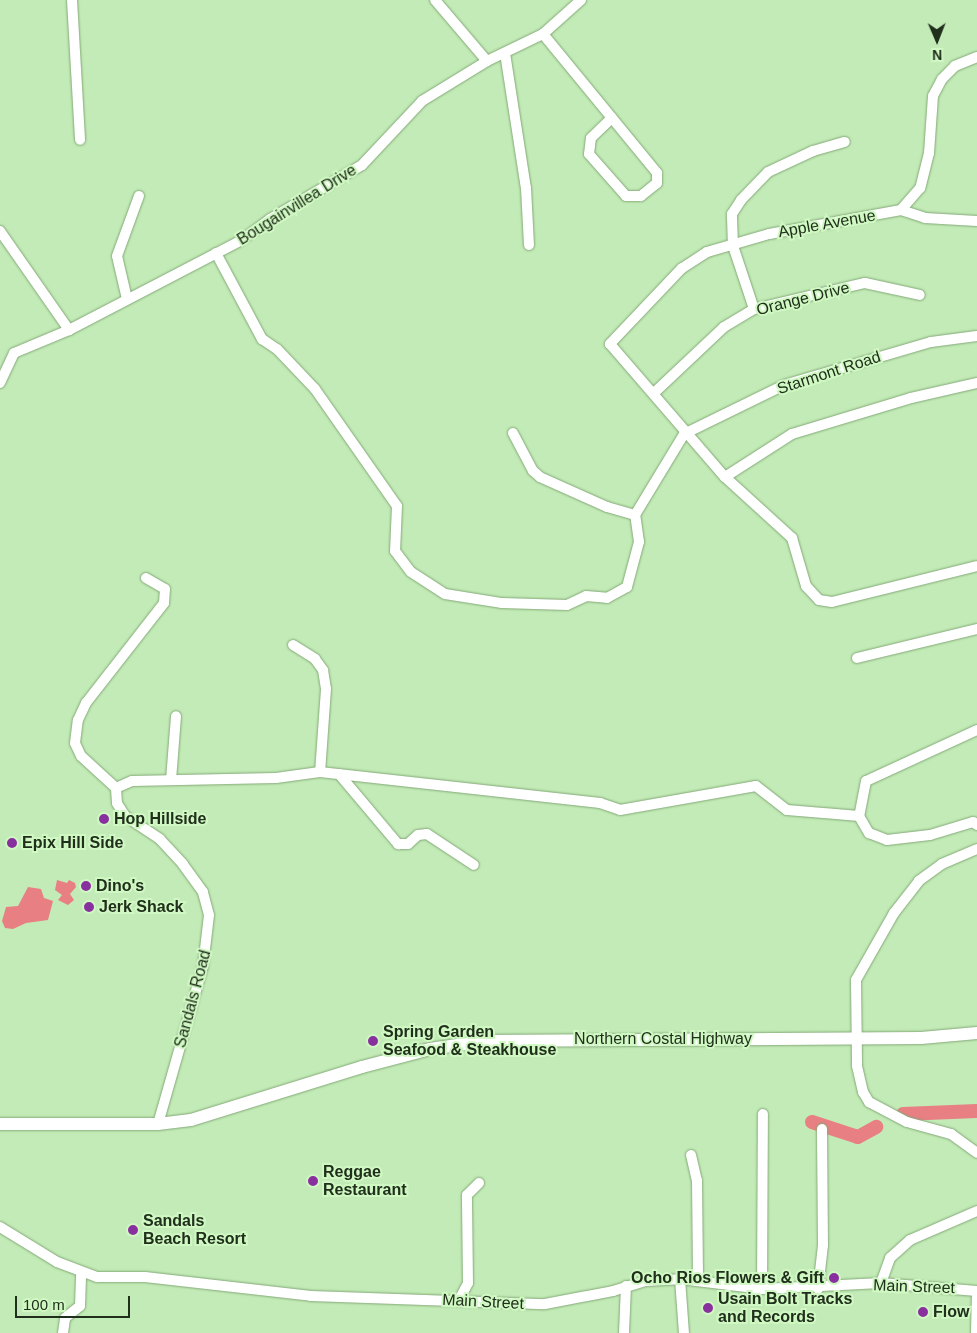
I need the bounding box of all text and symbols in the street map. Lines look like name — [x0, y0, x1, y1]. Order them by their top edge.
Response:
north arrow — [912, 15, 962, 65]
text: N — [932, 47, 942, 63]
street label: Bougainvillea Drive — [234, 161, 360, 249]
street label: Apple Avenue — [776, 206, 878, 242]
street label: Orange Drive — [755, 278, 851, 320]
street label: Starmont Road — [775, 347, 883, 399]
place label: Hop Hillside — [114, 809, 206, 829]
marker: Hop Hillside — [98, 813, 110, 825]
place label: Epix Hill Side — [22, 833, 123, 853]
marker: Epix Hill Side — [6, 837, 18, 849]
place label: Dino's — [96, 876, 144, 896]
marker: Dino's — [80, 880, 92, 892]
place label: Jerk Shack — [99, 897, 184, 917]
marker: Jerk Shack — [83, 901, 95, 913]
street label: Sandals Road — [171, 948, 215, 1050]
place label: Spring Garden Seafood & Steakhouse — [383, 1022, 556, 1060]
street label: Northern Costal Highway — [574, 1029, 752, 1049]
marker: Spring Garden Seafood & Steakhouse — [367, 1035, 379, 1047]
place label: Reggae Restaurant — [323, 1162, 407, 1200]
marker: Reggae Restaurant — [307, 1175, 319, 1187]
place label: Sandals Beach Resort — [143, 1211, 246, 1249]
marker: Sandals Beach Resort — [127, 1224, 139, 1236]
place label: Ocho Rios Flowers & Gift — [631, 1268, 824, 1288]
marker: Ocho Rios Flowers & Gift — [828, 1272, 840, 1284]
street label: Main Street — [873, 1276, 955, 1298]
scale bar — [18, 1286, 132, 1318]
place label: Usain Bolt Tracks and Records — [718, 1289, 852, 1327]
street label: Main Street — [442, 1290, 524, 1314]
text: 100 m — [23, 1296, 65, 1313]
marker: Usain Bolt Tracks and Records — [702, 1302, 714, 1314]
place label: Flow — [933, 1302, 969, 1322]
marker: Flow — [917, 1306, 929, 1318]

